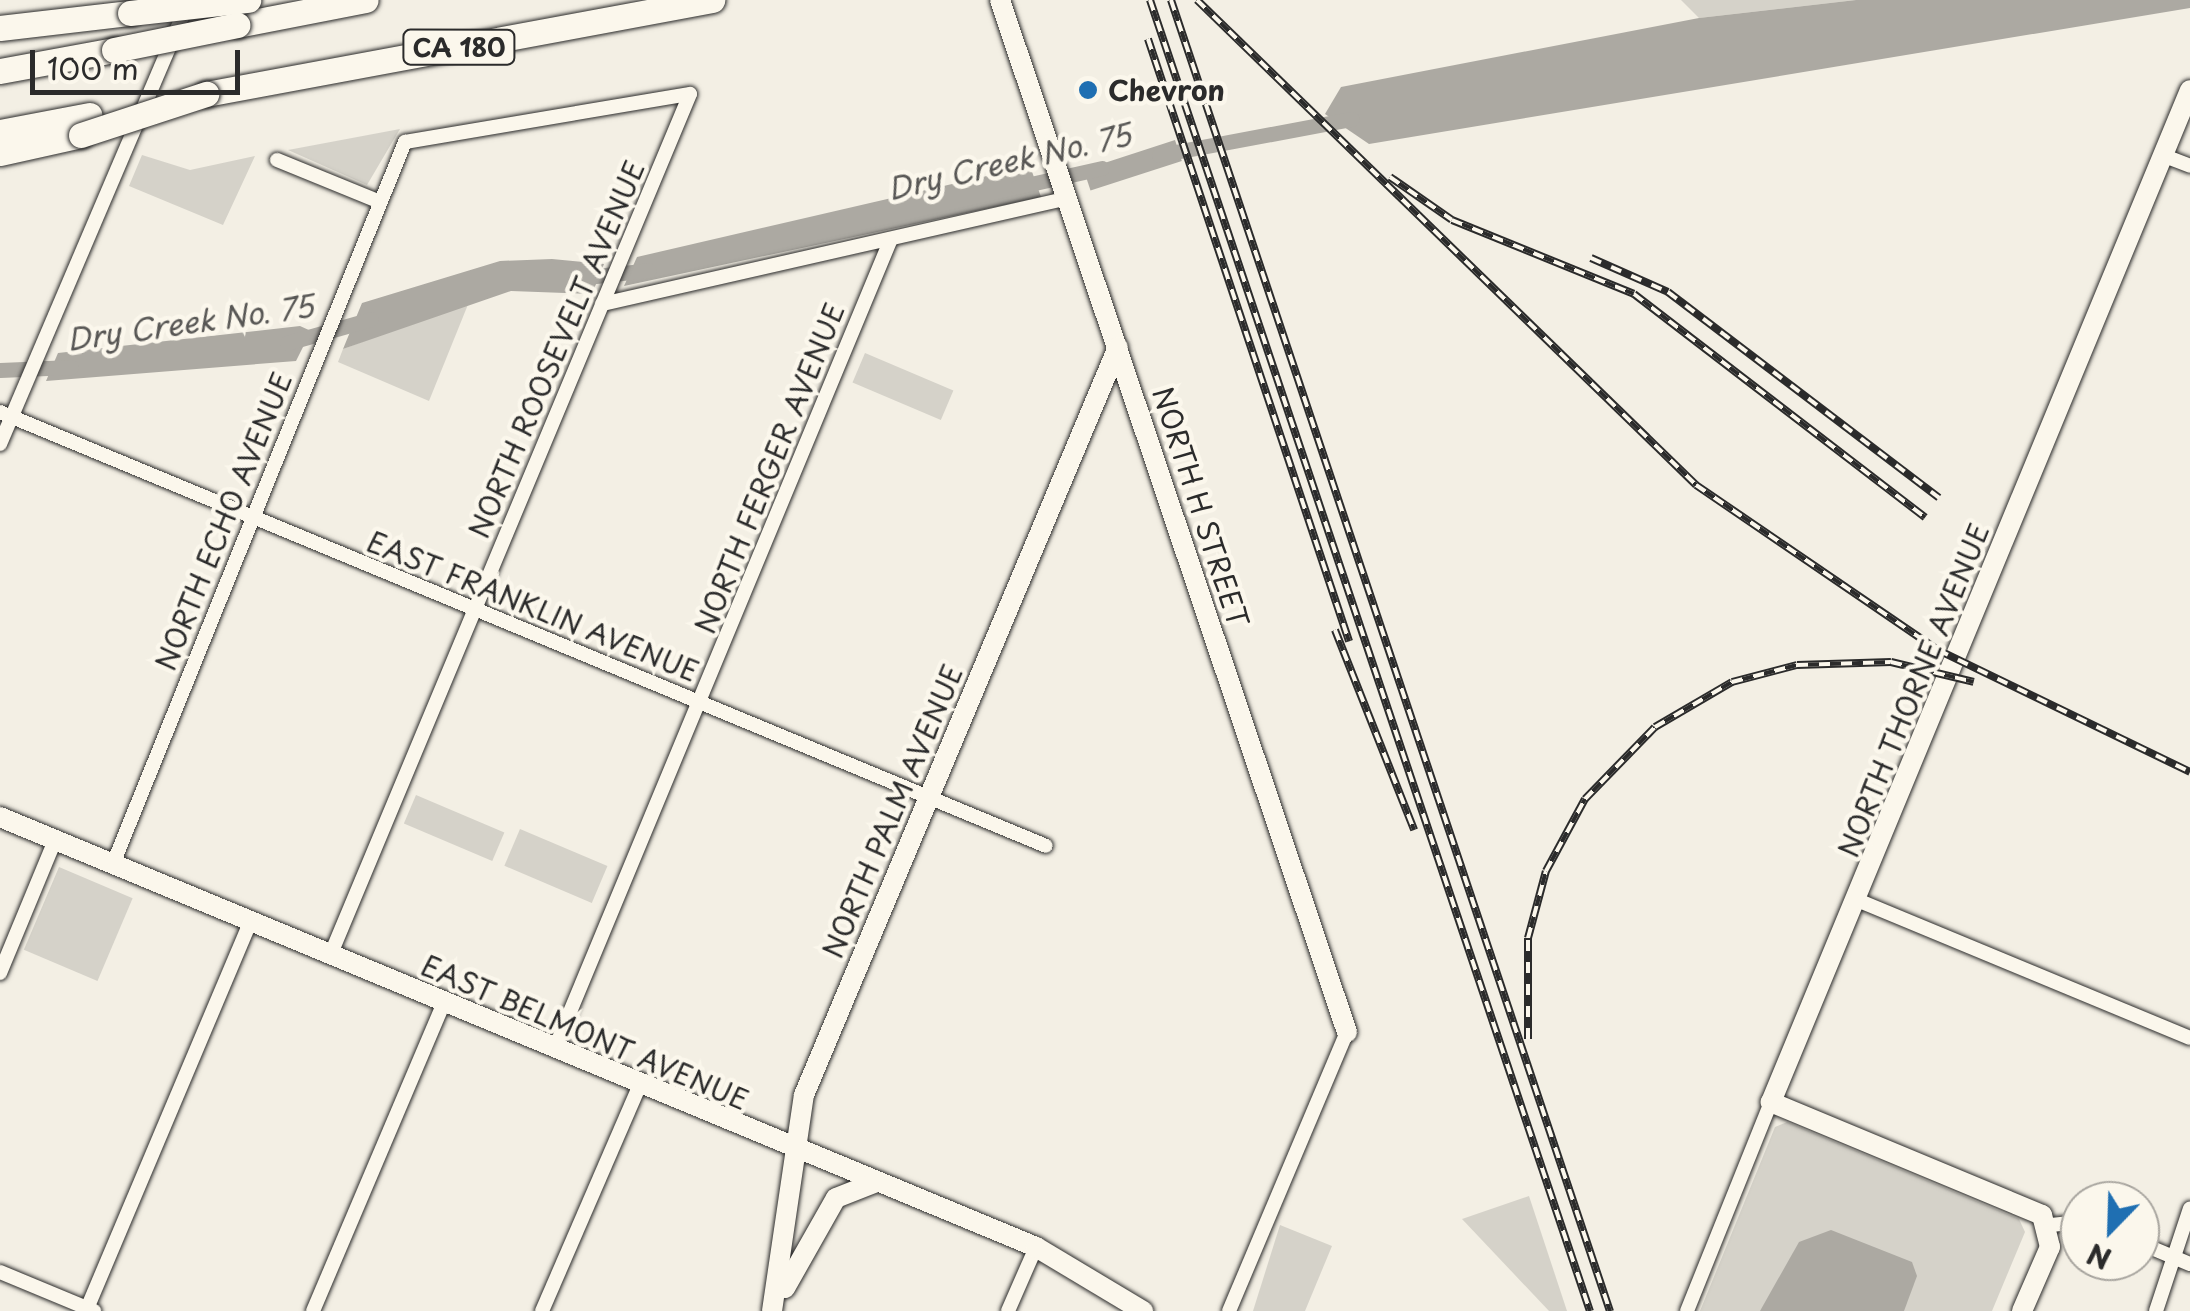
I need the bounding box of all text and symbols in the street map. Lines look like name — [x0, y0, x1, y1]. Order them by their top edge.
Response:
road number: CA 180 — [402, 27, 516, 67]
scale bar — [35, 30, 245, 92]
text: 100 m — [47, 45, 139, 90]
place label: Chevron — [1108, 73, 1225, 107]
marker: Chevron — [1077, 79, 1099, 101]
water label: Dry Creek No. 75 — [882, 115, 1136, 207]
street label: NORTH ROOSEVELT AVENUE — [461, 156, 651, 542]
water label: Dry Creek No. 75 — [62, 287, 318, 357]
street label: NORTH FERGER AVENUE — [687, 298, 851, 638]
street label: NORTH ECHO AVENUE — [147, 366, 299, 676]
street label: NORTH H STREET — [1146, 381, 1256, 633]
street label: NORTH THORNE AVENUE — [1830, 516, 1996, 864]
street label: EAST FRANKLIN AVENUE — [362, 524, 704, 688]
street label: NORTH PALM AVENUE — [814, 658, 970, 964]
street label: EAST BELMONT AVENUE — [416, 948, 754, 1116]
north arrow — [2060, 1181, 2160, 1281]
text: N — [2080, 1233, 2117, 1281]

